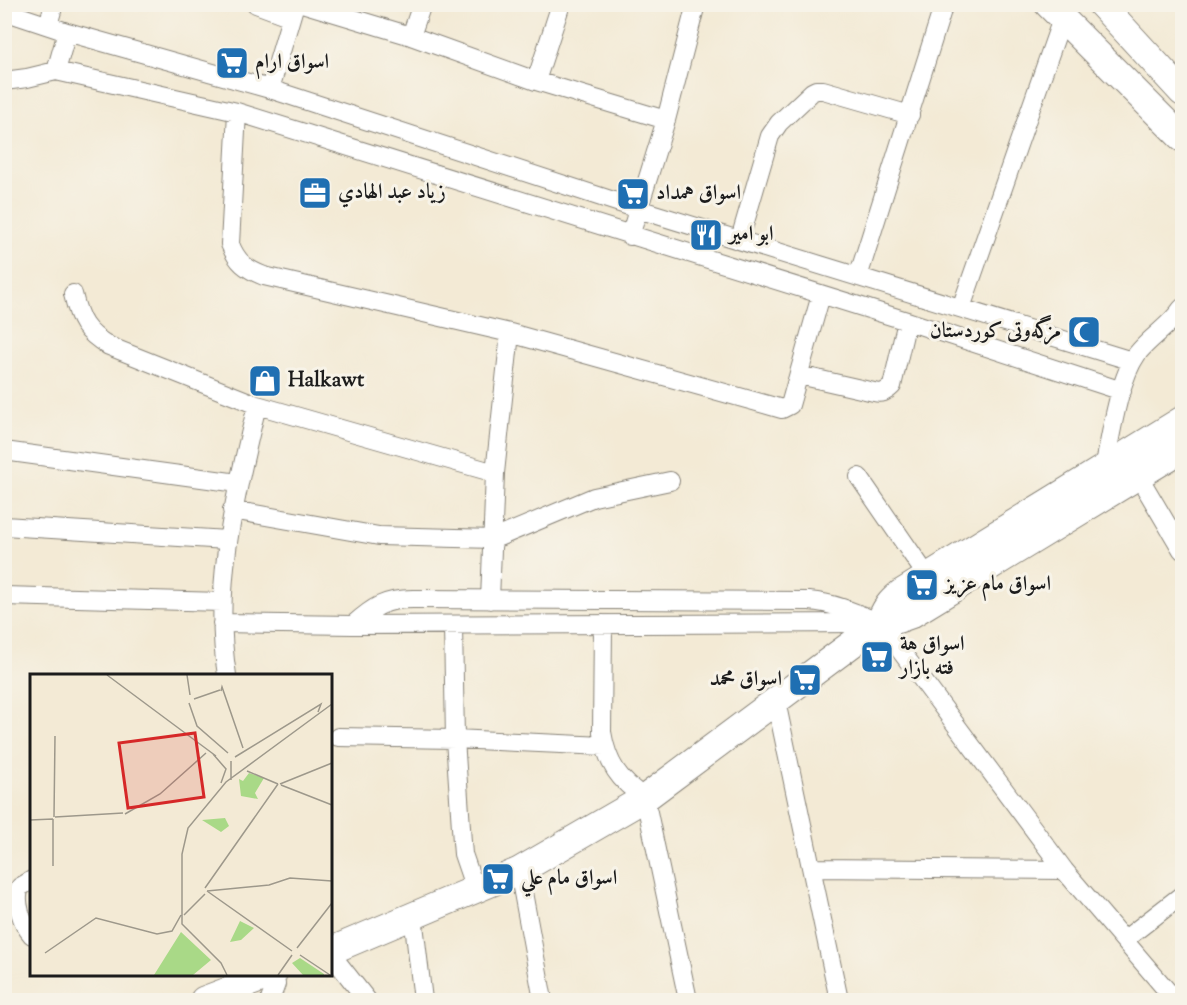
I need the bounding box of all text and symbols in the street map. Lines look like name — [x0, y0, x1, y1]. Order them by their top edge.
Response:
supermarket icon: اسواق ارام — [214, 45, 250, 81]
place label: اسواق ارام — [255, 48, 329, 80]
office icon: زياد عبد الهادي — [297, 175, 333, 211]
supermarket icon: اسواق همداد — [615, 176, 651, 212]
place label: زياد عبد الهادي — [338, 178, 446, 208]
place label: اسواق همداد — [656, 179, 741, 209]
restaurant icon: ابو امير — [688, 217, 724, 253]
place label: ابو امير — [727, 220, 774, 250]
mosque icon: مزگەوتی کوردستان — [1066, 314, 1102, 350]
place label: مزگەوتی کوردستان — [930, 315, 1061, 347]
shop icon: Halkawt — [247, 363, 283, 399]
place label: Halkawt — [288, 366, 365, 396]
supermarket icon: اسواق مام عزيز — [904, 567, 940, 603]
place label: اسواق مام عزيز — [943, 570, 1051, 602]
place label: اسواق هة فته بازار — [898, 630, 965, 684]
supermarket icon: اسواق هة فته بازار — [859, 639, 895, 675]
supermarket icon: اسواق محمد — [787, 662, 823, 698]
place label: اسواق محمد — [710, 665, 782, 695]
inset map — [30, 674, 332, 975]
supermarket icon: اسواق مام علي — [480, 861, 516, 897]
place label: اسواق مام علي — [520, 864, 617, 897]

